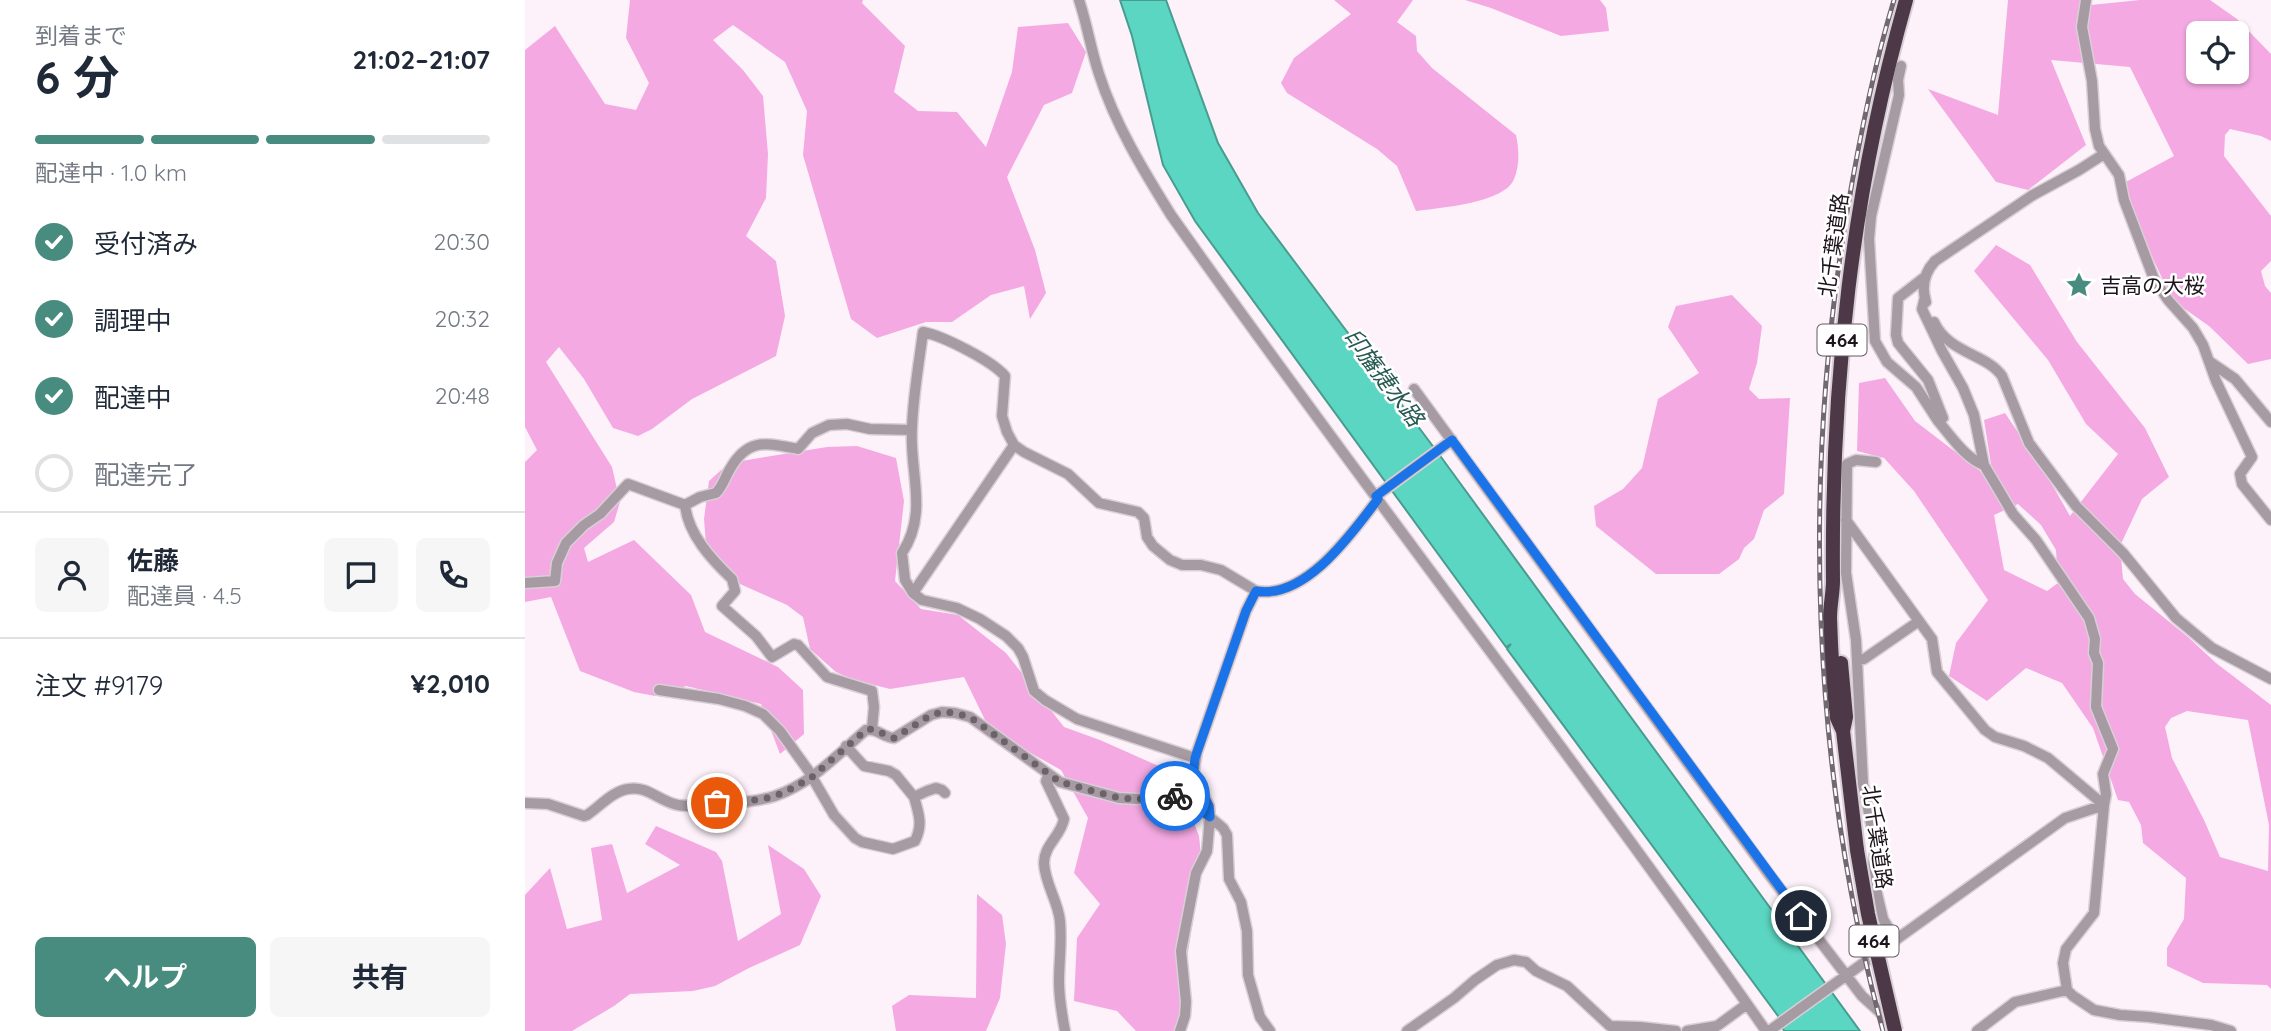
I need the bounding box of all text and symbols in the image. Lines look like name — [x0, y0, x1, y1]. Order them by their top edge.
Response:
text: 到着まで — [35, 21, 127, 50]
map controls — [2186, 21, 2249, 84]
button: locate — [2186, 21, 2249, 84]
text: 21:02–21:07 — [353, 43, 490, 76]
text: 6 分 — [35, 48, 119, 106]
text: 配達中 · 1.0 km — [35, 158, 187, 187]
street label: 北千葉道路 — [1813, 191, 1853, 299]
icon: check — [35, 223, 73, 261]
text: 受付済み — [94, 227, 198, 260]
text: 20:30 — [434, 227, 490, 256]
place icon: 吉高の大桜 — [2064, 270, 2094, 300]
place label: 吉高の大桜 — [2100, 272, 2205, 298]
icon: check — [35, 300, 73, 338]
text: 調理中 — [94, 304, 172, 337]
text: 20:32 — [434, 304, 490, 333]
water label: 印旛捷水路 — [1338, 322, 1431, 433]
road number: 464 — [1817, 324, 1867, 356]
icon: check — [35, 377, 73, 415]
text: 配達中 — [94, 381, 172, 414]
text: 20:48 — [435, 381, 490, 410]
text: 配達完了 — [94, 458, 198, 491]
button: person — [35, 538, 109, 612]
button: chat — [324, 538, 398, 612]
button: phone — [416, 538, 490, 612]
text: 佐藤 — [127, 544, 179, 577]
text: 配達員 · 4.5 — [127, 581, 242, 610]
text: ¥2,010 — [411, 667, 490, 700]
text: 注文 #9179 — [35, 669, 163, 702]
courier — [1140, 761, 1210, 831]
pin — [687, 773, 747, 833]
icon: bike — [1156, 777, 1194, 815]
street label: 北千葉道路 — [1858, 783, 1898, 891]
icon: bag — [698, 784, 736, 822]
pin — [1771, 886, 1831, 946]
icon: home — [1782, 897, 1820, 935]
road number: 464 — [1849, 925, 1899, 956]
button: ヘルプ — [35, 937, 256, 1017]
button: 共有 — [270, 937, 490, 1017]

